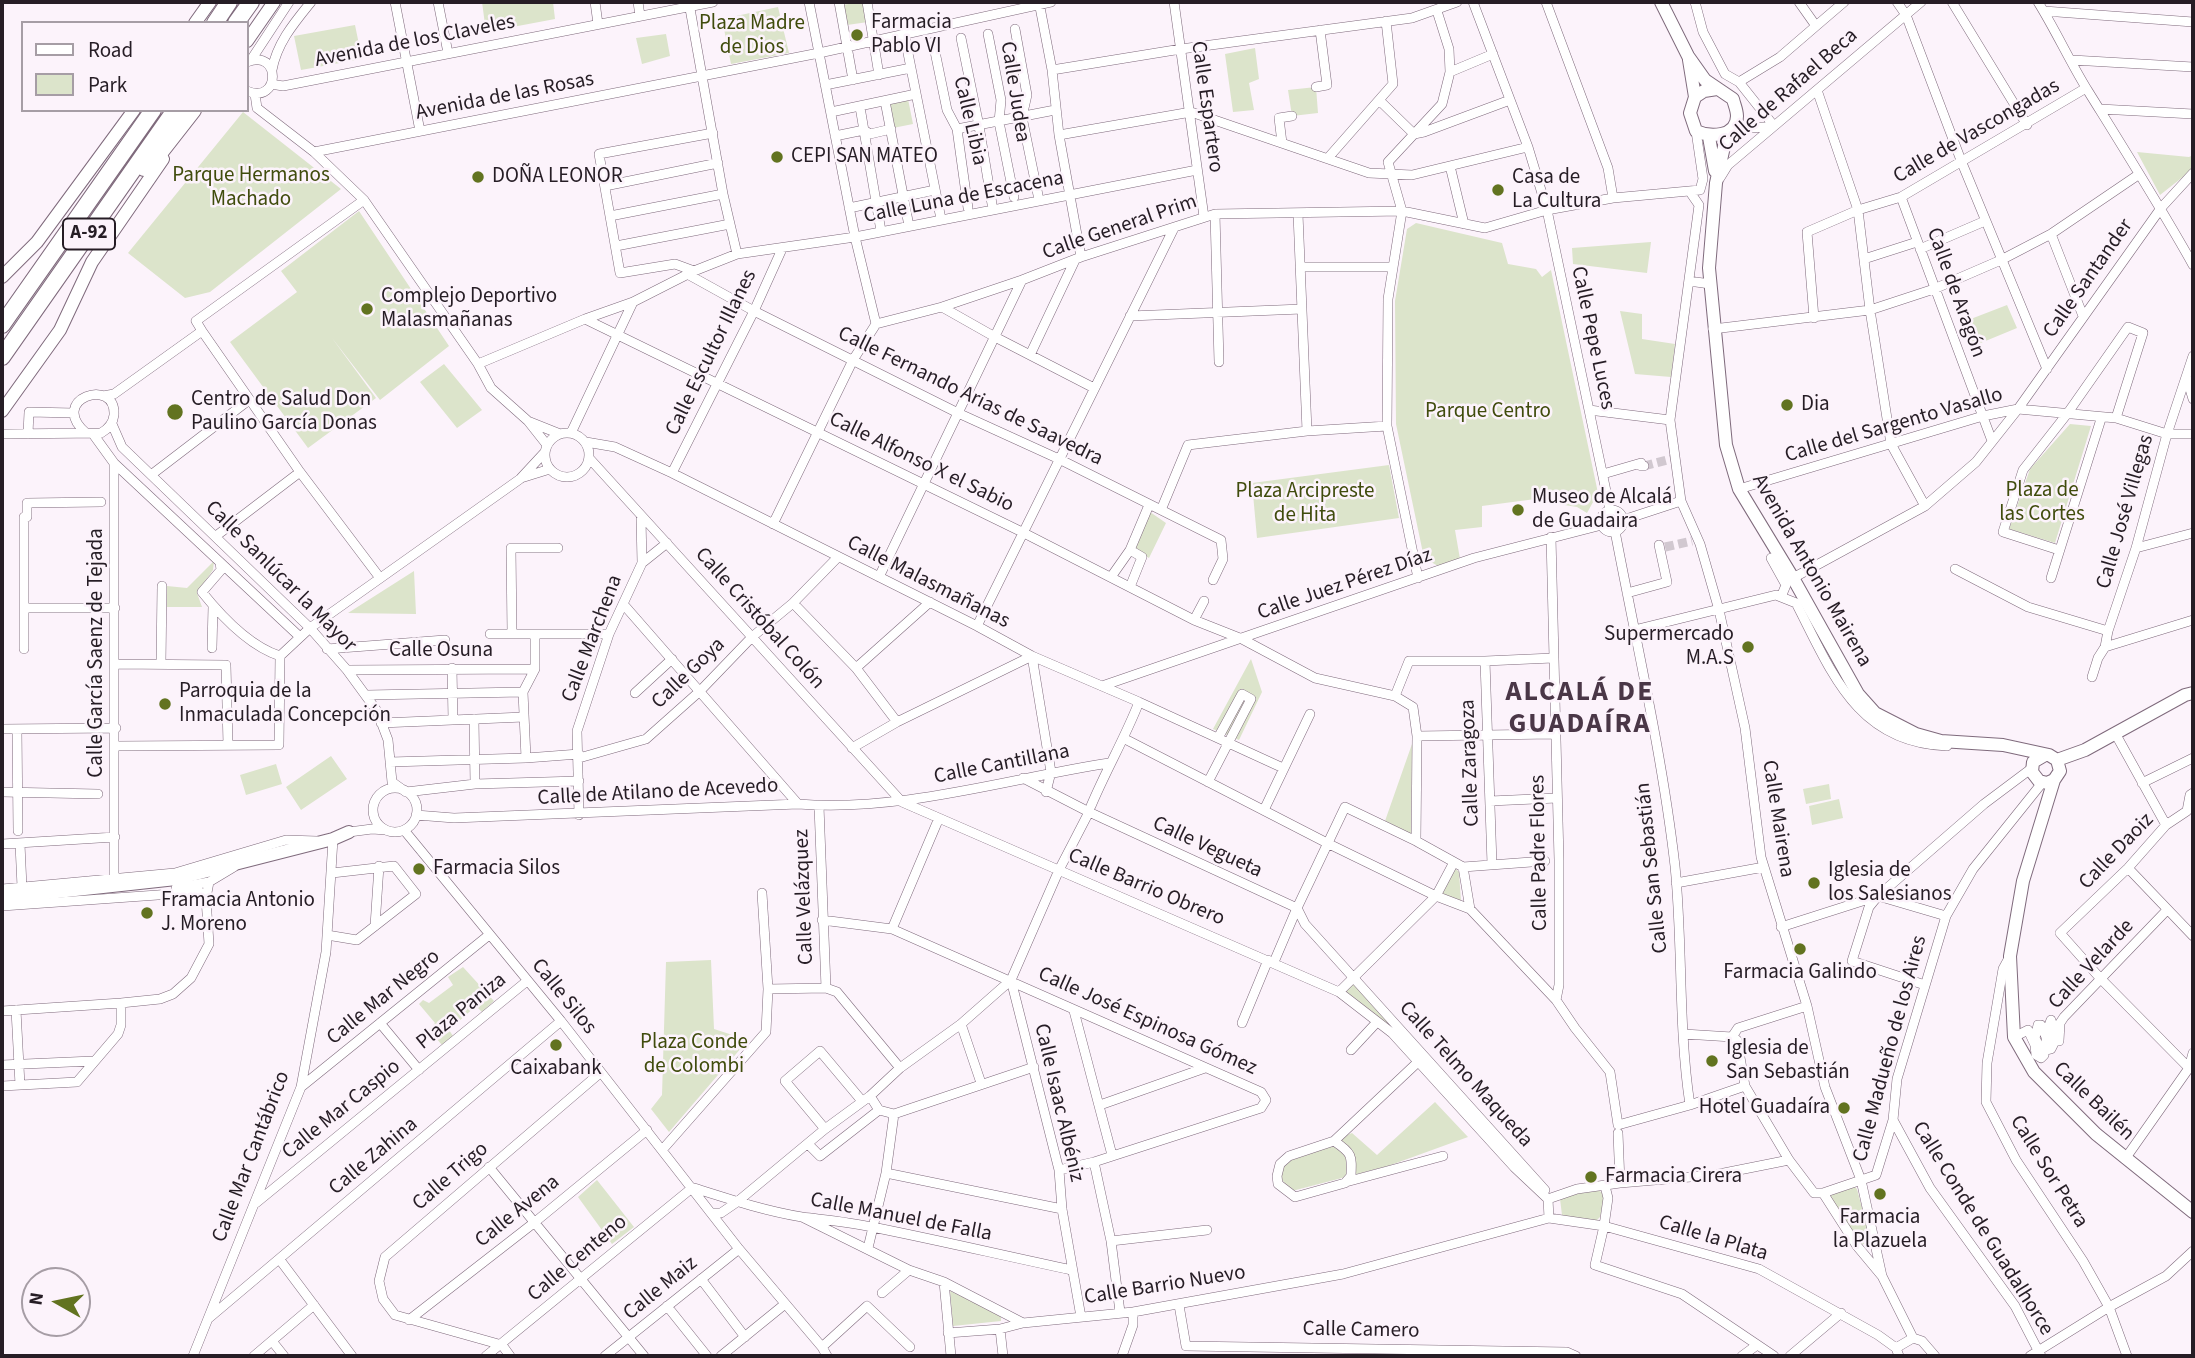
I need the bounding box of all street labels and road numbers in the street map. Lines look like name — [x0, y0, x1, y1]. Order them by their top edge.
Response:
street label: Avenida de los Claveles — [313, 10, 517, 74]
street label: Calle de Rafael Beca — [1714, 24, 1864, 158]
street label: Calle Judea — [994, 40, 1034, 144]
street label: Calle Espartero — [1184, 40, 1228, 174]
street label: Avenida de las Rosas — [414, 67, 596, 127]
street label: Calle Libia — [947, 74, 991, 168]
street label: Calle de Vascongadas — [1889, 74, 2065, 190]
street label: Calle Luna de Escacena — [862, 166, 1066, 230]
street label: Calle General Prim — [1039, 190, 1201, 266]
street label: Calle Santander — [2039, 215, 2139, 343]
road number: A-92 — [63, 218, 115, 250]
street label: Calle de Aragón — [1920, 225, 1990, 361]
street label: Calle Pepe Luces — [1565, 264, 1619, 412]
street label: Calle Escultor Illanes — [661, 266, 763, 440]
street label: Calle Fernando Arias de Saavedra — [833, 322, 1107, 472]
street label: Calle del Sargento Vasallo — [1782, 383, 2006, 469]
street label: Calle Alfonso X el Sabio — [824, 407, 1018, 519]
street label: Calle José Villegas — [2092, 432, 2160, 592]
street label: Avenida Antonio Mairena — [1745, 470, 1877, 672]
street label: Calle Sanlúcar la Mayor — [199, 496, 361, 658]
street label: Calle García Saenz de Tejada — [84, 528, 110, 778]
street label: Calle Malasmañanas — [842, 531, 1014, 635]
street label: Calle Cristóbal Colón — [689, 543, 829, 695]
street label: Calle Juez Pérez Díaz — [1254, 543, 1436, 627]
street label: Calle Marchena — [557, 572, 629, 706]
street label: Calle Goya — [647, 633, 731, 715]
street label: Calle Osuna — [389, 638, 493, 664]
street label: Calle Zaragoza — [1456, 699, 1486, 827]
street label: Calle Cantillana — [932, 740, 1072, 790]
street label: Calle Mairena — [1755, 759, 1799, 879]
street label: Calle de Atilano de Acevedo — [537, 774, 779, 812]
street label: Calle Padre Flores — [1526, 775, 1554, 931]
street label: Calle San Sebastián — [1631, 781, 1675, 955]
street label: Calle Daoiz — [2074, 808, 2160, 896]
street label: Calle Vegueta — [1148, 812, 1266, 884]
street label: Calle Velázquez — [790, 829, 820, 965]
street label: Calle Barrio Obrero — [1064, 844, 1228, 932]
street label: Calle Velarde — [2044, 915, 2140, 1015]
street label: Calle Madueño de los Aires — [1849, 933, 1933, 1165]
street label: Calle Mar Negro — [322, 945, 446, 1051]
street label: Calle Silos — [525, 954, 601, 1040]
street label: Calle José Espinosa Gómez — [1034, 962, 1260, 1082]
street label: Plaza Paniza — [412, 968, 512, 1056]
street label: Calle Telmo Maqueda — [1393, 997, 1537, 1153]
street label: Calle Isaac Albéniz — [1028, 1021, 1088, 1185]
street label: Calle Mar Caspio — [278, 1055, 406, 1165]
street label: Calle Bailén — [2047, 1057, 2139, 1147]
street label: Calle Mar Cantábrico — [208, 1068, 296, 1246]
street label: Calle Sor Petra — [2003, 1111, 2093, 1233]
street label: Calle Zahina — [324, 1113, 424, 1201]
street label: Calle Conde de Guadalhorce — [1906, 1117, 2058, 1341]
street label: Calle Trigo — [408, 1137, 494, 1217]
street label: Calle Avena — [471, 1170, 565, 1254]
street label: Calle Manuel de Falla — [808, 1188, 994, 1248]
street label: Calle Centeno — [523, 1210, 633, 1308]
street label: Calle la Plata — [1655, 1210, 1771, 1268]
street label: Calle Maiz — [619, 1252, 703, 1326]
street label: Calle Barrio Nuevo — [1083, 1261, 1247, 1311]
street label: Calle Camero — [1302, 1317, 1420, 1345]

